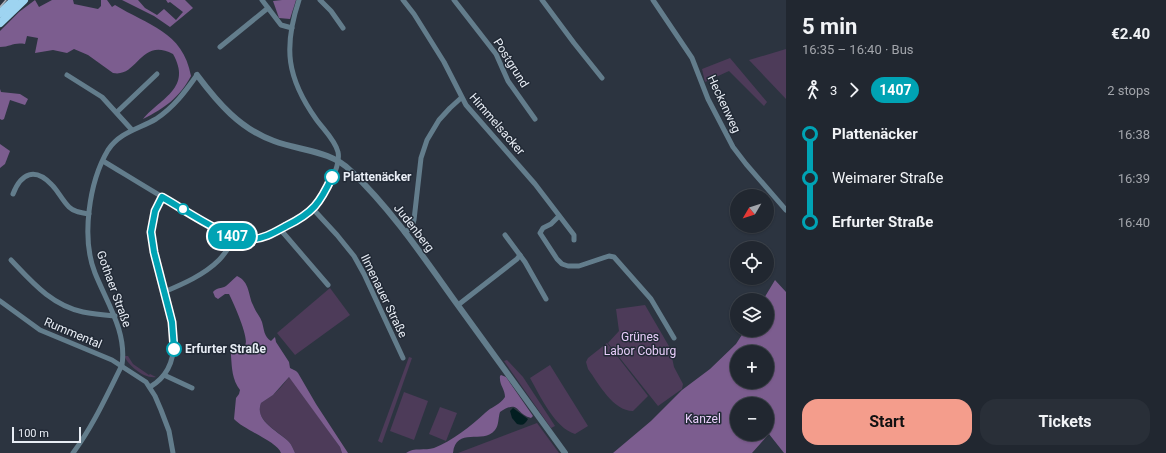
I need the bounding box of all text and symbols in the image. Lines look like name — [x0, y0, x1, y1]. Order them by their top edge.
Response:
text: 5 min — [802, 14, 857, 39]
text: €2.40 — [1111, 25, 1150, 43]
street label: Postgrund — [490, 36, 532, 90]
text: 16:35 – 16:40 · Bus — [802, 42, 914, 57]
street label: Heckenweg — [704, 73, 744, 135]
icon: walk — [802, 79, 824, 101]
icon: forward — [843, 79, 865, 101]
text: 1407 — [879, 82, 911, 98]
text: 3 — [830, 83, 837, 98]
text: 2 stops — [1107, 83, 1150, 98]
street label: Himmelsacker — [466, 90, 528, 158]
text: Plattenäcker — [832, 125, 918, 143]
text: 16:38 — [1118, 127, 1150, 142]
marker: Plattenäcker — [324, 169, 340, 185]
text: Weimarer Straße — [832, 169, 943, 187]
place label: Plattenäcker — [343, 170, 412, 184]
text: 16:39 — [1118, 171, 1150, 186]
north arrow — [730, 189, 774, 233]
map controls — [730, 189, 774, 441]
street label: Judenberg — [391, 201, 437, 255]
unlabelled marker — [177, 203, 189, 215]
text: Erfurter Straße — [832, 213, 933, 231]
text: 16:40 — [1118, 215, 1150, 230]
line badge: 1407 — [204, 223, 260, 249]
text: 1407 — [216, 228, 248, 244]
button: locate — [730, 241, 774, 285]
street label: Gothaer Straße — [94, 249, 134, 329]
street label: Ilmenauer Straße — [358, 252, 410, 340]
button: layers — [730, 293, 774, 337]
street label: Rummental — [42, 315, 104, 351]
park label: Grünes Labor Coburg — [604, 330, 676, 358]
marker: Erfurter Straße — [166, 341, 182, 357]
place label: Erfurter Straße — [185, 342, 267, 356]
button: + — [730, 345, 774, 389]
button: − — [730, 397, 774, 441]
button: Start — [802, 399, 972, 445]
button: Tickets — [980, 399, 1150, 445]
park label: Kanzel — [685, 412, 721, 426]
scale bar — [12, 425, 81, 444]
text: 100 m — [18, 427, 49, 440]

